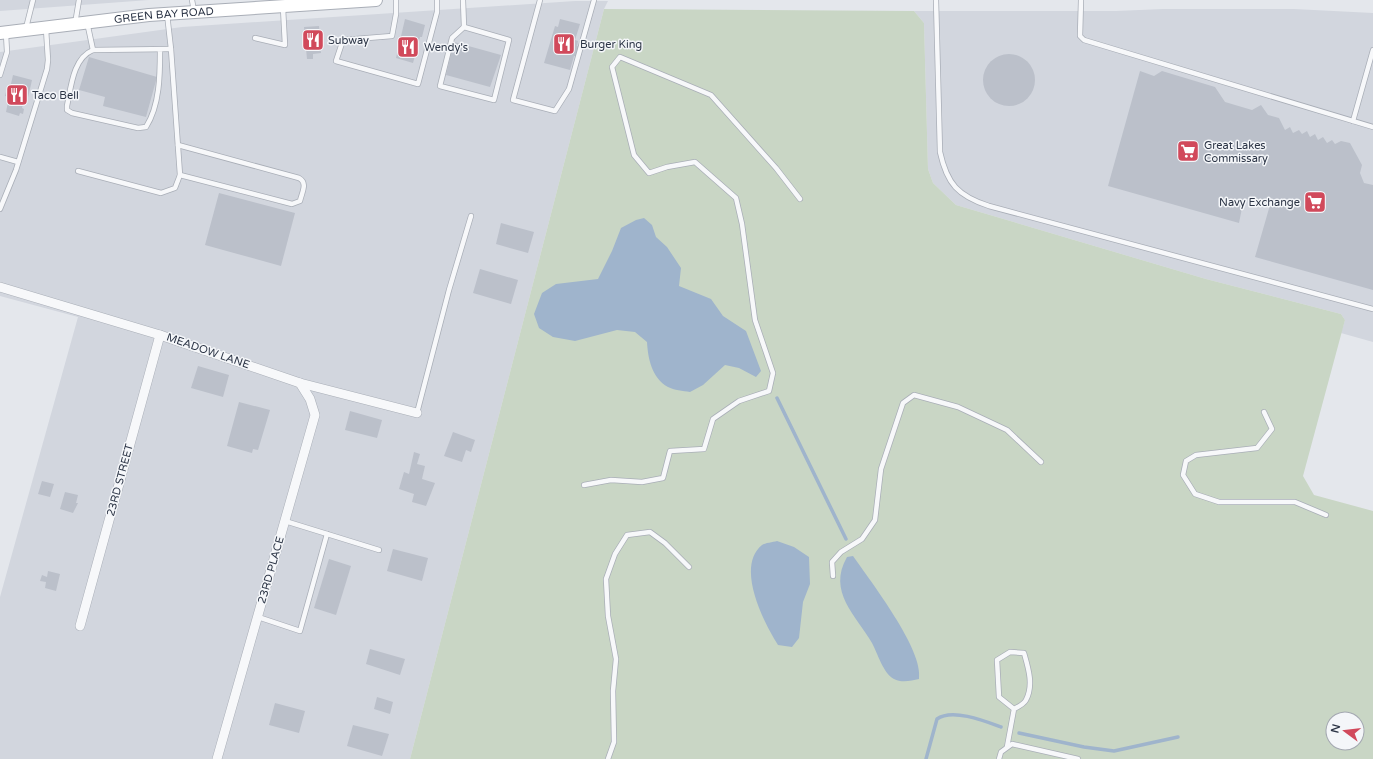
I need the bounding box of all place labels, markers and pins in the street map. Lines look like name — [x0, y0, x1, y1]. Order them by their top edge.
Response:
restaurant icon: Subway — [300, 27, 326, 53]
restaurant icon: Burger King — [551, 31, 577, 57]
place label: Subway — [328, 34, 369, 47]
restaurant icon: Wendy's — [395, 34, 421, 60]
place label: Burger King — [580, 38, 642, 51]
place label: Wendy's — [424, 41, 468, 54]
restaurant icon: Taco Bell — [4, 82, 30, 108]
place label: Taco Bell — [32, 89, 79, 102]
supermarket icon: Great Lakes Commissary — [1175, 138, 1201, 164]
place label: Great Lakes Commissary — [1204, 139, 1268, 165]
supermarket icon: Navy Exchange — [1302, 189, 1328, 215]
place label: Navy Exchange — [1219, 196, 1300, 209]

